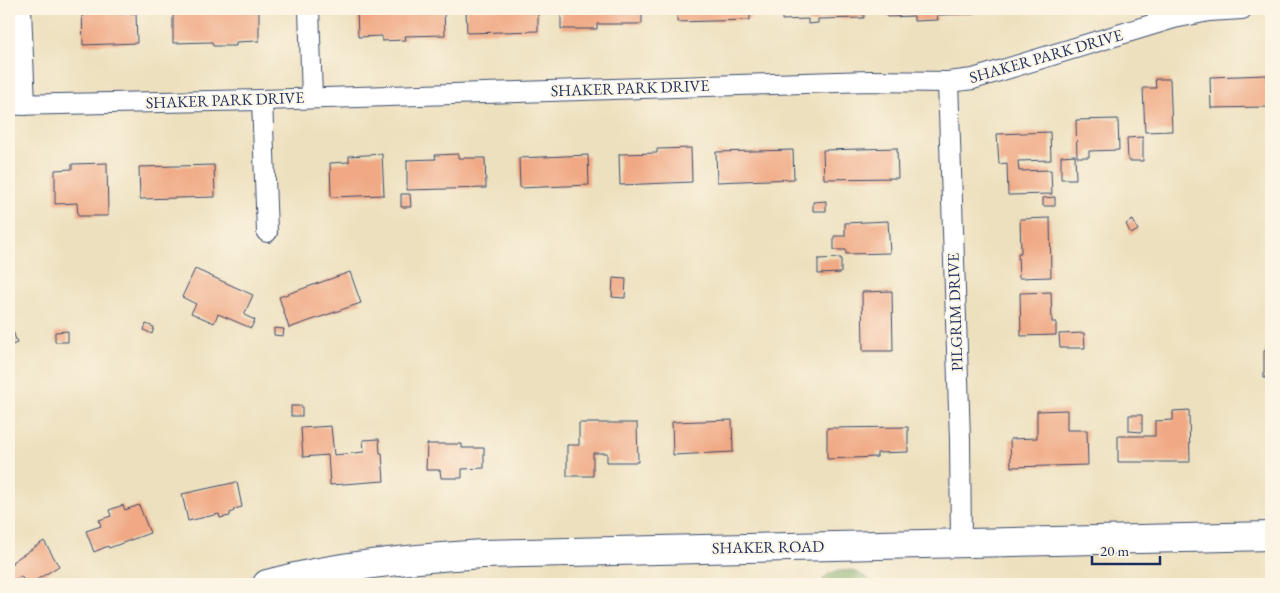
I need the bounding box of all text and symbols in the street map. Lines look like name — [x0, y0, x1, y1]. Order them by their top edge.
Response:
street label: SHAKER PARK DRIVE — [967, 24, 1125, 88]
street label: SHAKER PARK DRIVE — [550, 75, 710, 101]
street label: SHAKER PARK DRIVE — [145, 87, 305, 113]
street label: PILGRIM DRIVE — [942, 252, 968, 372]
scale bar — [1092, 533, 1160, 565]
street label: SHAKER ROAD — [712, 536, 824, 558]
text: 20 m — [1100, 541, 1129, 560]

